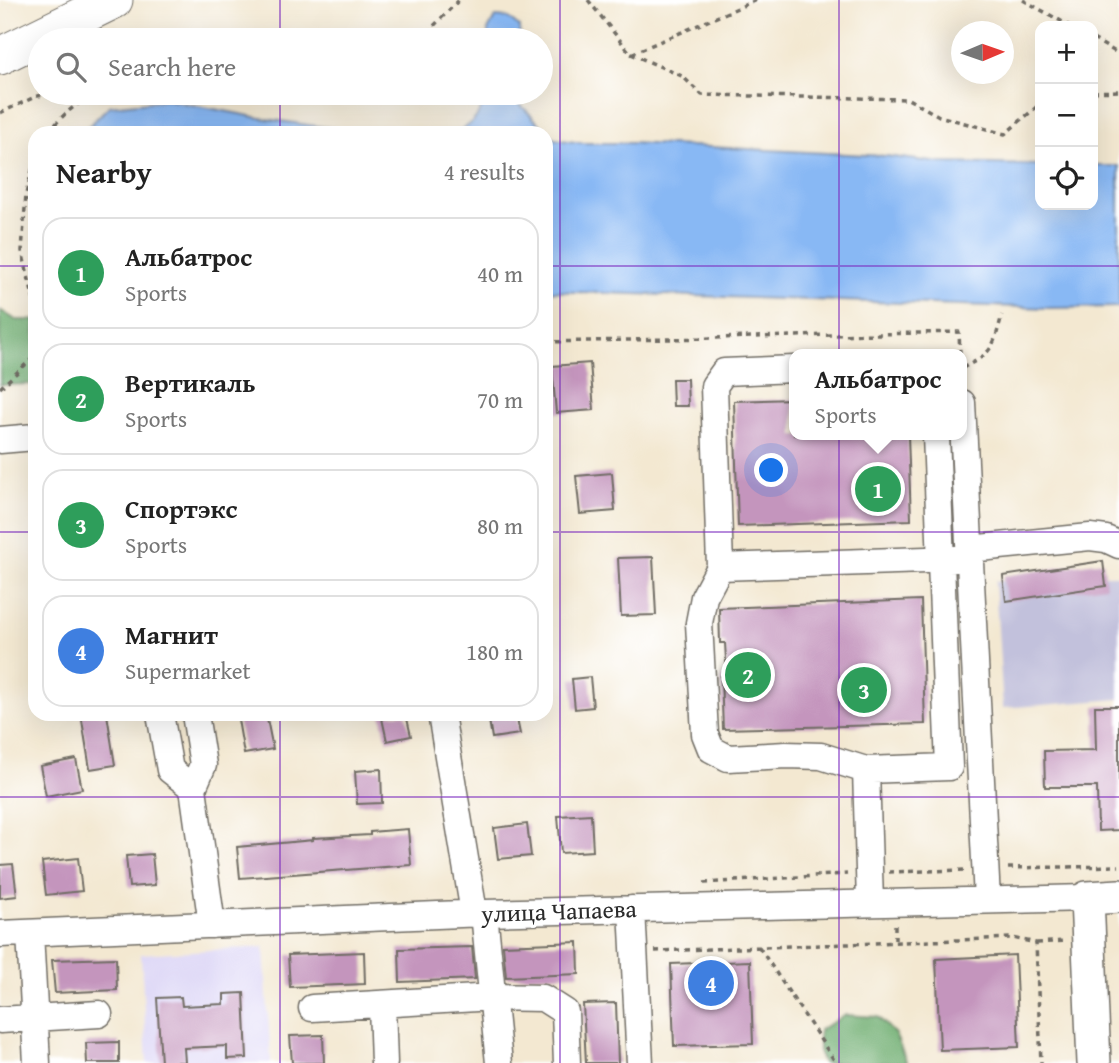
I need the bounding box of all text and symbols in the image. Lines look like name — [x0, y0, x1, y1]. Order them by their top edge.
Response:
north arrow — [951, 21, 1014, 84]
map controls — [1035, 21, 1098, 210]
button: + — [1035, 21, 1098, 84]
search box — [28, 28, 553, 105]
text: Search here — [108, 47, 236, 86]
icon: search — [52, 48, 90, 86]
button: − — [1035, 84, 1098, 147]
button: locate — [1035, 147, 1098, 210]
text: Nearby — [56, 150, 152, 194]
text: 4 results — [444, 155, 525, 188]
text: Альбатрос — [125, 237, 252, 276]
text: 1 — [75, 257, 87, 290]
text: 40 m — [477, 257, 523, 290]
text: Sports — [125, 276, 187, 309]
popup — [789, 349, 967, 440]
text: Альбатрос — [814, 359, 942, 398]
text: Вертикаль — [125, 363, 256, 402]
text: 2 — [75, 383, 87, 416]
text: 70 m — [477, 383, 523, 416]
text: Sports — [814, 398, 877, 431]
text: Sports — [125, 402, 187, 435]
your location — [754, 453, 788, 487]
pin: 1 — [855, 463, 901, 515]
text: Спортэкс — [125, 489, 237, 528]
text: 3 — [75, 509, 87, 542]
text: 80 m — [477, 509, 523, 542]
text: Sports — [125, 528, 187, 561]
text: Магнит — [125, 615, 218, 654]
text: 4 — [75, 635, 87, 668]
text: 180 m — [466, 635, 523, 668]
pin: 2 — [725, 649, 771, 701]
text: Supermarket — [125, 654, 251, 687]
pin: 3 — [841, 664, 887, 716]
street label: улица Чапаева — [480, 891, 638, 931]
pin: 4 — [688, 957, 734, 1009]

